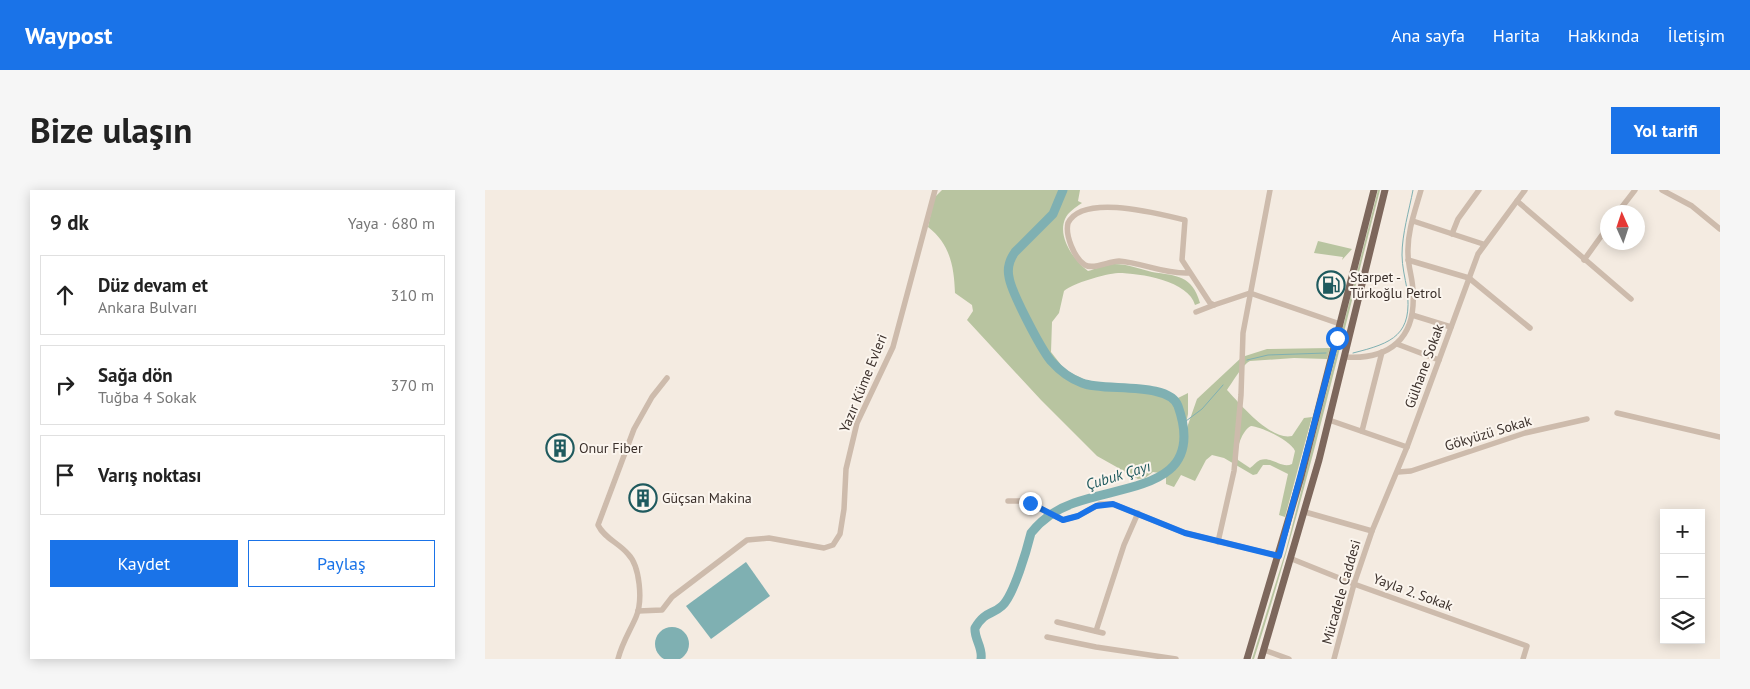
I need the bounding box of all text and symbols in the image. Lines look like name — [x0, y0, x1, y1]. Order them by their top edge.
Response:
text: Waypost — [25, 20, 112, 51]
text: Ana sayfa — [1391, 24, 1465, 47]
text: Harita — [1493, 24, 1540, 47]
text: Hakkında — [1568, 24, 1639, 47]
text: İletişim — [1667, 24, 1725, 47]
text: Bize ulaşın — [30, 107, 192, 153]
button: Yol tarifi — [1611, 107, 1720, 154]
north arrow — [1600, 205, 1645, 250]
text: 9 dk — [50, 209, 89, 236]
text: Yaya · 680 m — [348, 213, 435, 233]
place label: Starpet - Türkoğlu Petrol — [1350, 268, 1441, 302]
fuel station icon: Starpet - Türkoğlu Petrol — [1316, 270, 1346, 300]
text: Düz devam et — [98, 273, 208, 297]
icon: ahead — [51, 281, 79, 309]
text: 310 m — [391, 285, 434, 305]
text: Ankara Bulvarı — [98, 297, 197, 317]
street label: Gülhane Sokak — [1400, 321, 1448, 411]
route start — [1326, 327, 1349, 350]
street label: Yazır Küme Evleri — [835, 331, 891, 435]
text: Sağa dön — [98, 363, 173, 387]
icon: right — [51, 371, 79, 399]
text: 370 m — [391, 375, 434, 395]
text: Tuğba 4 Sokak — [98, 387, 197, 407]
street label: Gökyüzü Sokak — [1443, 411, 1534, 455]
building icon: Onur Fiber — [545, 433, 575, 463]
place label: Onur Fiber — [579, 439, 643, 457]
water label: Çubuk Çayı — [1083, 456, 1153, 494]
icon: arrive — [51, 461, 79, 489]
text: Varış noktası — [98, 463, 201, 487]
building icon: Güçsan Makina — [628, 483, 658, 513]
place label: Güçsan Makina — [662, 489, 752, 507]
route end — [1019, 492, 1042, 515]
map controls — [1660, 509, 1705, 644]
button: + — [1660, 509, 1705, 554]
street label: Mücadele Caddesi — [1317, 538, 1365, 646]
button: Kaydet — [50, 540, 238, 587]
button: Paylaş — [248, 540, 435, 587]
button: − — [1660, 554, 1705, 599]
street label: Yayla 2. Sokak — [1371, 569, 1456, 615]
button: layers — [1660, 599, 1705, 644]

